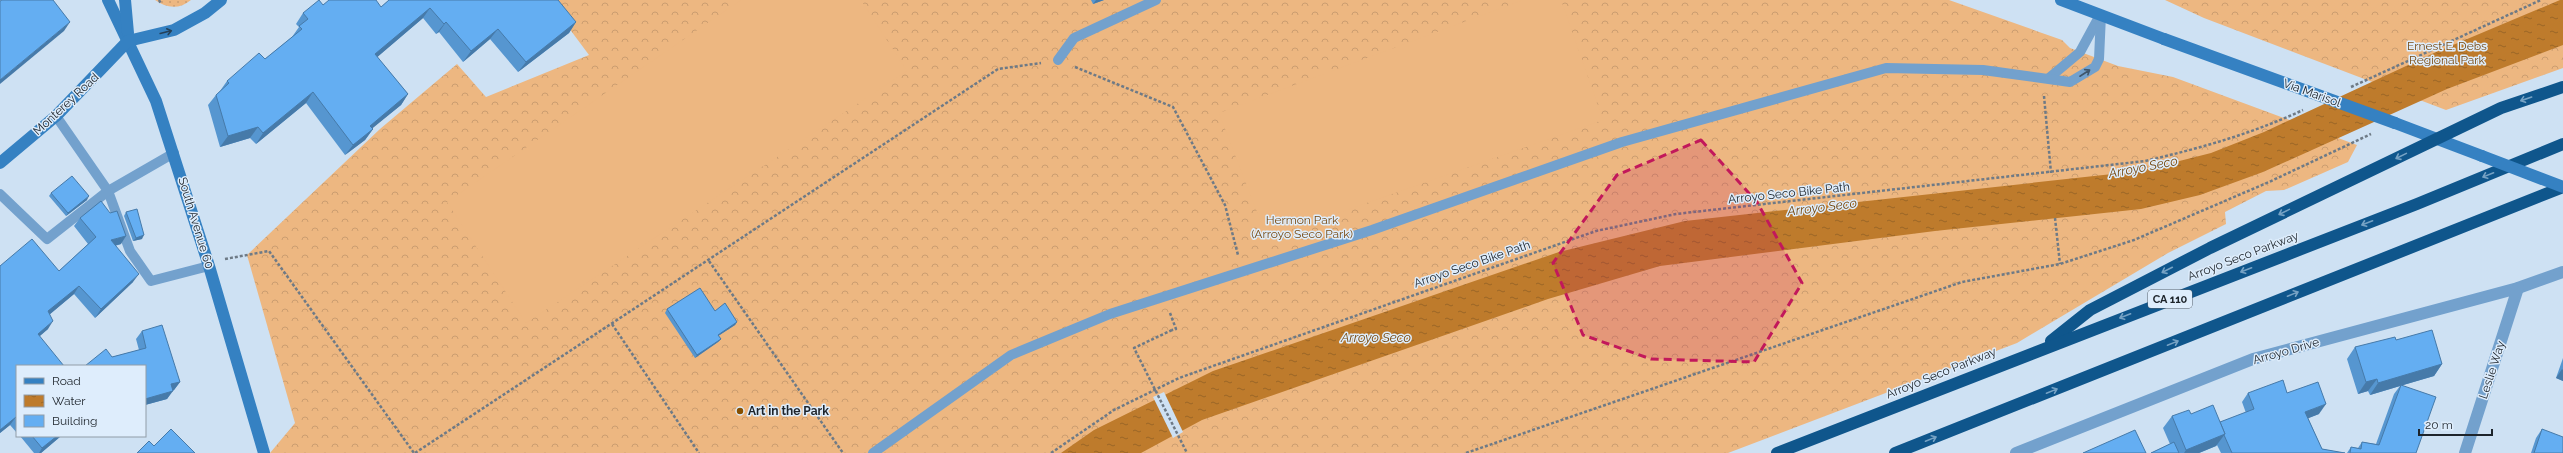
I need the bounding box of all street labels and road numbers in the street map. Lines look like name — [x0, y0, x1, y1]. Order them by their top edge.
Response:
street label: Monterey Road — [30, 70, 102, 138]
street label: Via Marisol — [2281, 76, 2343, 110]
street label: South Avenue 60 — [175, 176, 217, 270]
street label: Arroyo Seco Bike Path — [1727, 179, 1851, 207]
street label: Arroyo Seco Parkway — [2186, 228, 2301, 284]
street label: Arroyo Seco Bike Path — [1412, 237, 1532, 291]
road number: CA 110 — [2148, 290, 2192, 308]
street label: Arroyo Drive — [2251, 335, 2321, 367]
street label: Leslie Way — [2476, 339, 2508, 401]
street label: Arroyo Seco Parkway — [1884, 344, 1999, 402]

